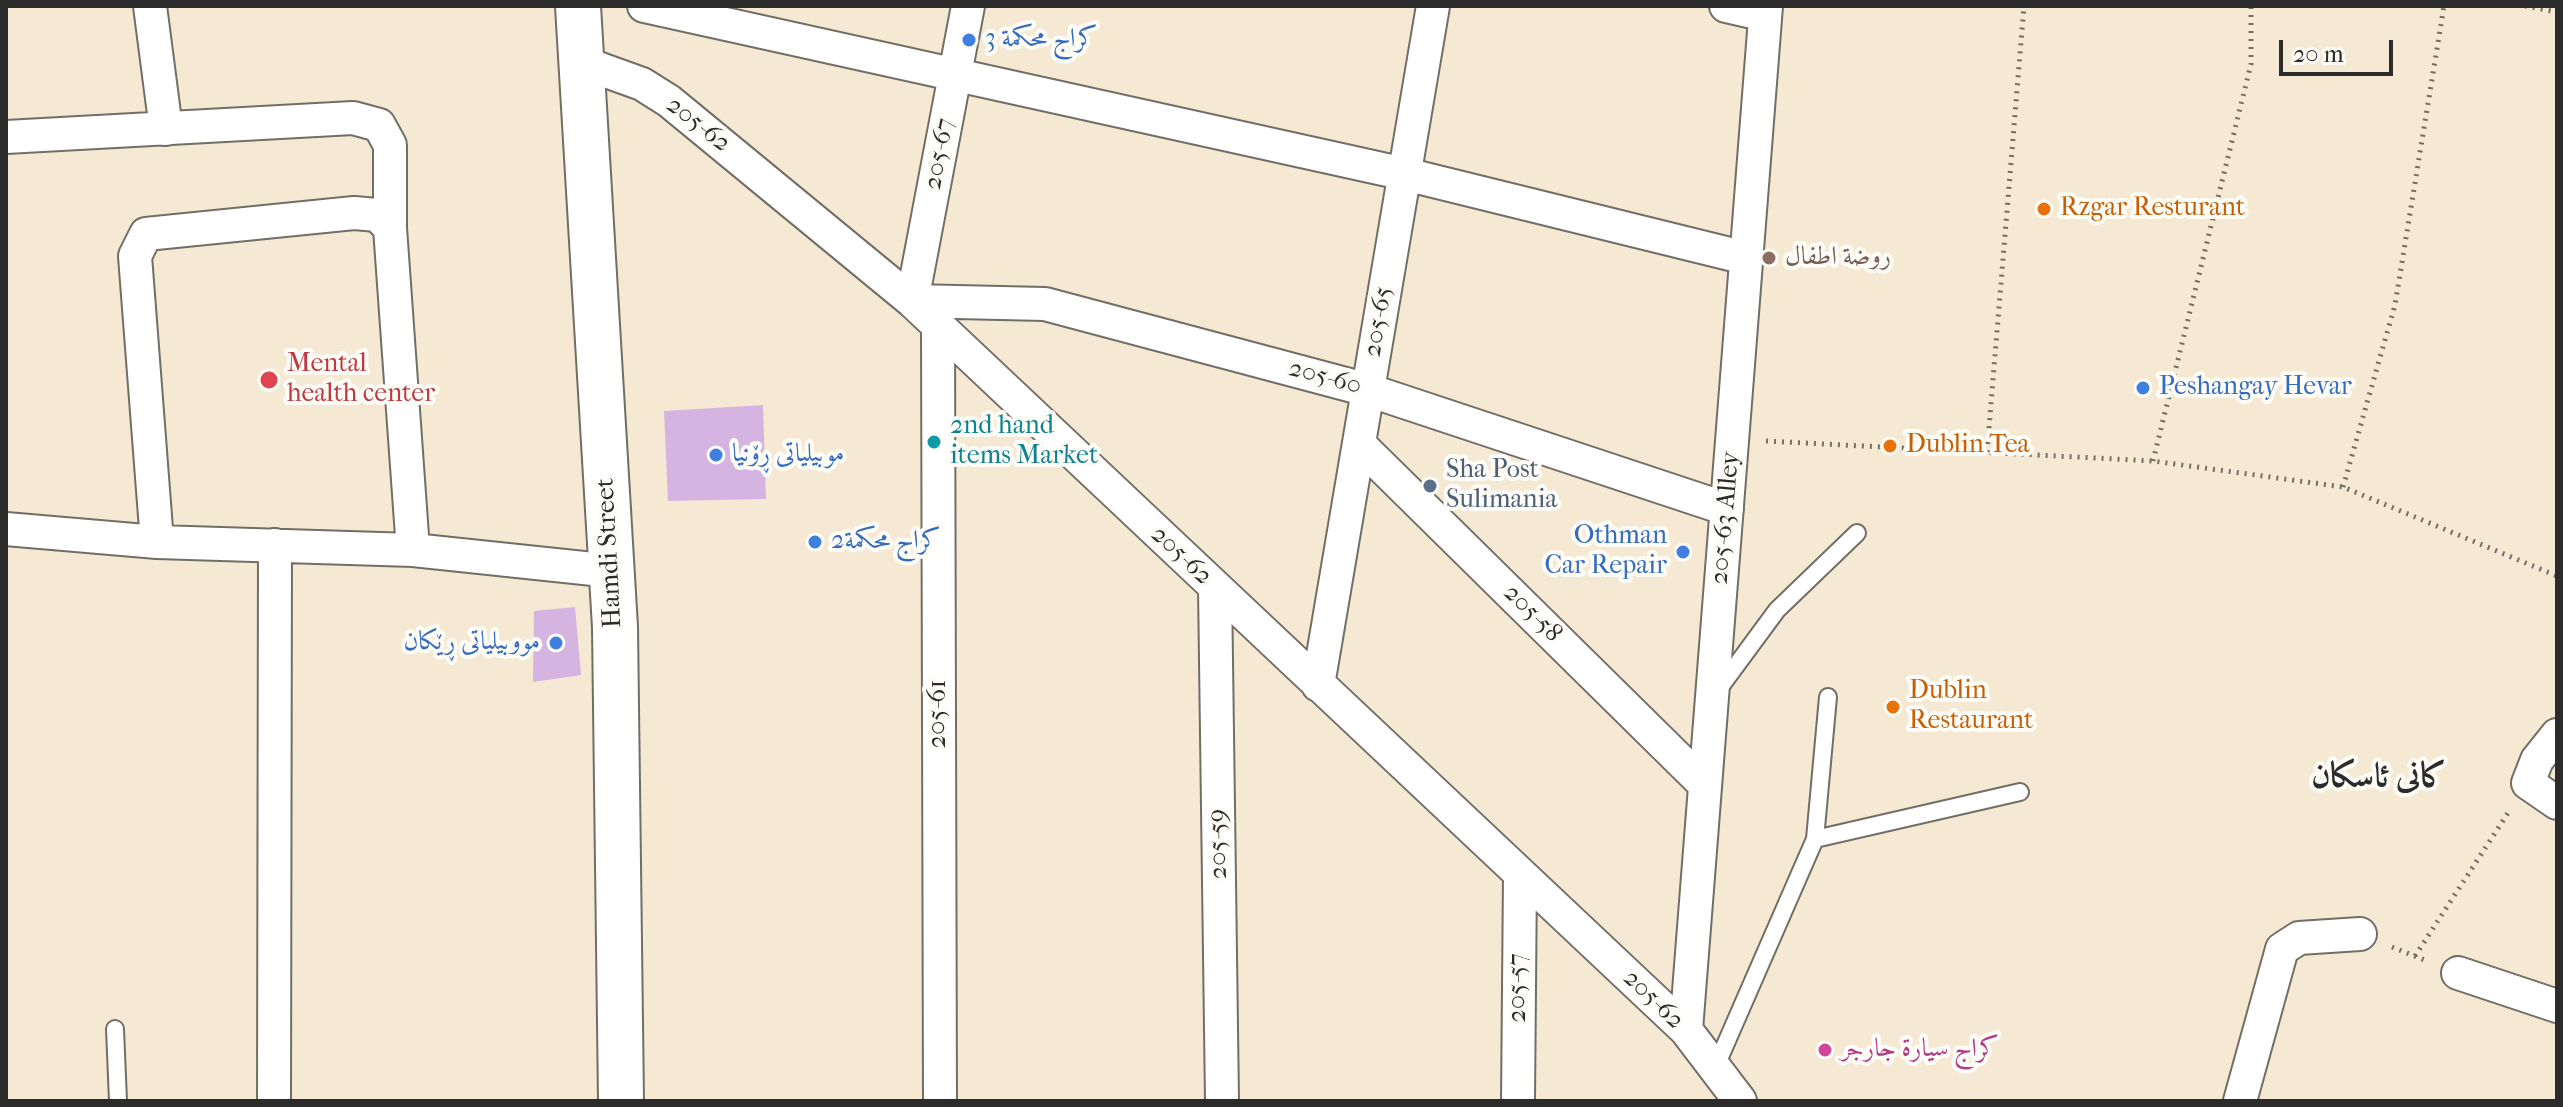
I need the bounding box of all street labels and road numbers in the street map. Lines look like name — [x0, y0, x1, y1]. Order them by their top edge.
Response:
street label: 205-62 — [660, 90, 736, 160]
street label: 205-67 — [918, 116, 962, 192]
street label: 205-65 — [1357, 284, 1401, 360]
street label: 205-60 — [1285, 353, 1365, 403]
street label: 205-63 Alley — [1705, 450, 1747, 586]
street label: Hamdi Street — [590, 477, 630, 629]
street label: 205-62 — [1144, 520, 1218, 592]
street label: 205-58 — [1496, 578, 1568, 650]
street label: 205-61 — [923, 680, 955, 748]
street label: 205-59 — [1203, 808, 1235, 880]
street label: 205-57 — [1503, 953, 1535, 1023]
street label: 205-62 — [1616, 963, 1690, 1037]

